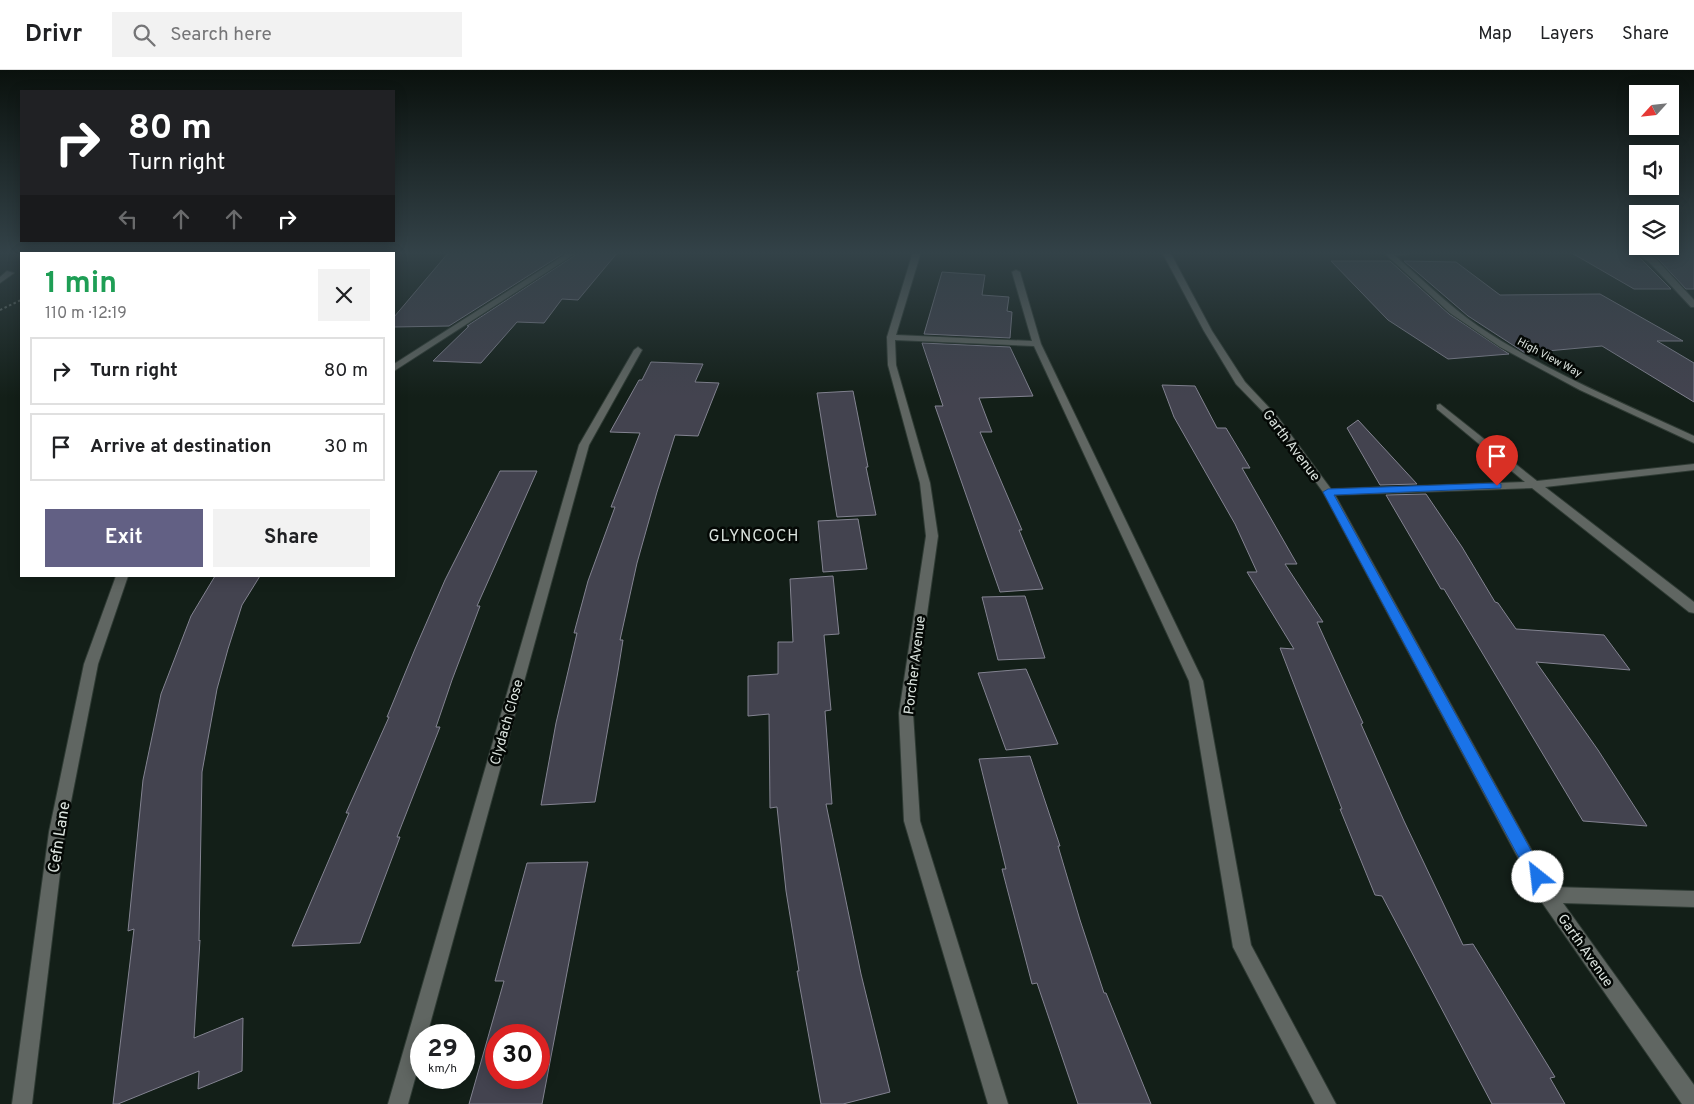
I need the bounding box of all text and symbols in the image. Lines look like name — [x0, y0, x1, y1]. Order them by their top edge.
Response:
search box — [112, 12, 462, 57]
text: Drivr — [25, 20, 82, 50]
icon: search — [130, 21, 158, 49]
text: Search here — [170, 23, 272, 47]
text: Map — [1478, 23, 1512, 46]
text: Layers — [1540, 23, 1594, 46]
text: Share — [1622, 23, 1669, 46]
north arrow — [1629, 85, 1679, 135]
map controls — [1629, 85, 1679, 255]
text: 80 m — [128, 107, 212, 151]
icon: right — [45, 110, 110, 175]
button: sound — [1629, 145, 1679, 195]
text: Turn right — [128, 150, 225, 177]
icon: left — [114, 205, 142, 233]
icon: ahead — [167, 205, 195, 233]
icon: ahead — [220, 205, 248, 233]
icon: right — [273, 205, 301, 233]
button: layers — [1629, 205, 1679, 255]
text: 1 min — [45, 266, 117, 303]
button: close — [318, 269, 370, 321]
text: 110 m · 12:19 — [45, 304, 127, 324]
street label: High View Way — [1515, 335, 1585, 381]
icon: right — [47, 357, 75, 385]
text: Turn right — [90, 359, 178, 383]
text: 80 m — [324, 359, 368, 383]
street label: Garth Avenue — [1258, 407, 1323, 485]
icon: arrive — [47, 433, 75, 461]
text: Arrive at destination — [90, 435, 271, 459]
text: 30 m — [324, 435, 368, 459]
pin — [1476, 435, 1518, 486]
icon: arrive — [1483, 442, 1511, 470]
button: Exit — [45, 509, 203, 567]
button: Share — [213, 509, 370, 567]
district label: GLYNCOCH — [709, 527, 799, 547]
street label: Porcher Avenue — [901, 615, 930, 716]
street label: Clydach Close — [487, 678, 528, 767]
street label: Cefn Lane — [44, 800, 76, 875]
position arrow — [1511, 850, 1563, 902]
street label: Garth Avenue — [1553, 911, 1616, 991]
speed limit sign: 30 — [485, 1024, 550, 1089]
text: 29 — [427, 1034, 458, 1066]
text: km/h — [428, 1061, 457, 1077]

